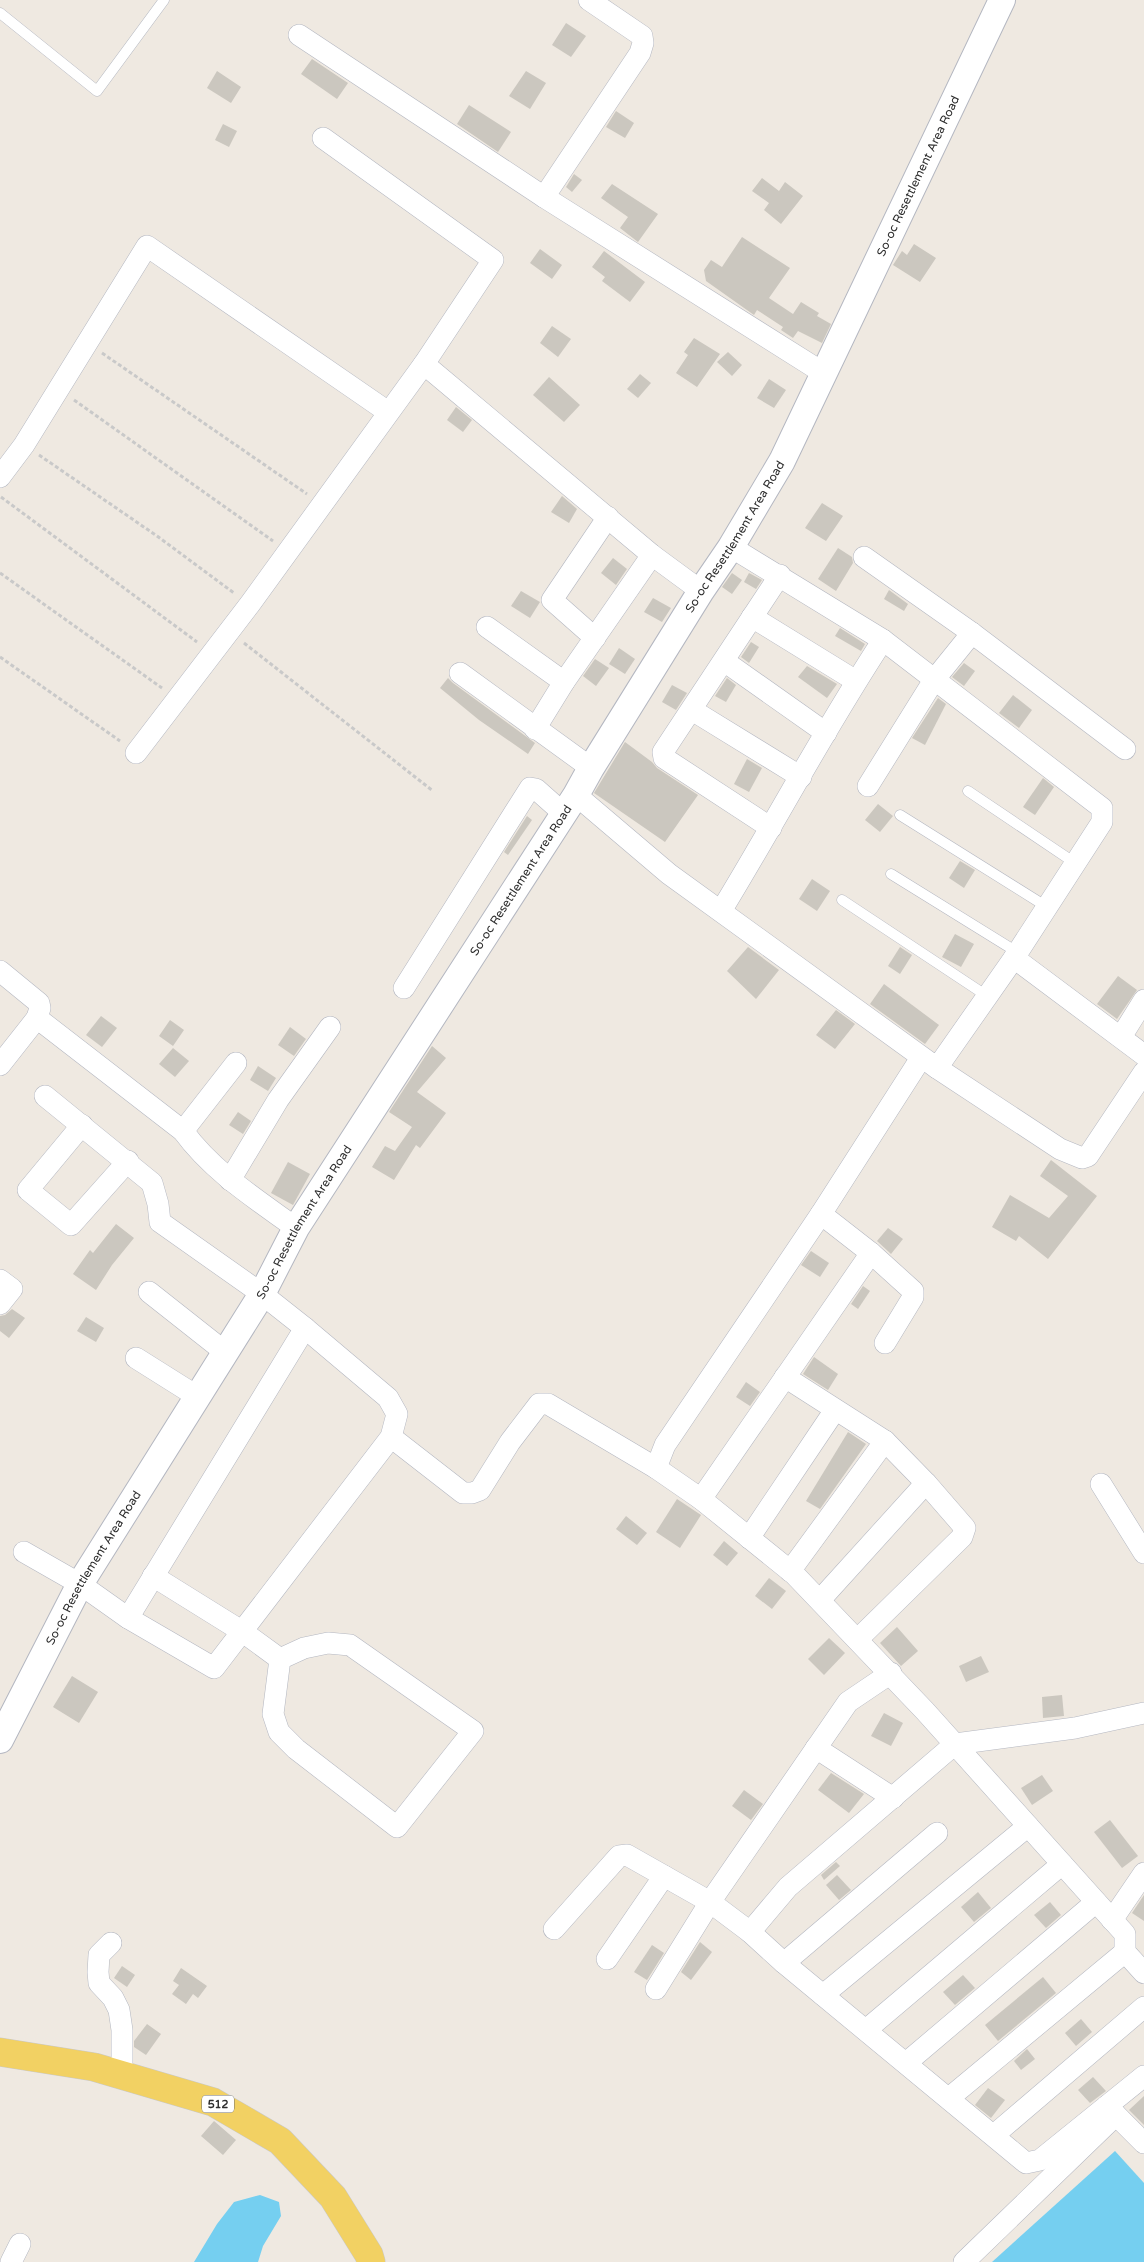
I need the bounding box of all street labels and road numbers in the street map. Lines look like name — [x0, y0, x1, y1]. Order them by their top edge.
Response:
street label: So-oc Resettlement Area Road — [874, 93, 962, 258]
street label: So-oc Resettlement Area Road — [682, 458, 788, 615]
street label: So-oc Resettlement Area Road — [467, 803, 575, 958]
street label: So-oc Resettlement Area Road — [254, 1143, 355, 1302]
street label: So-oc Resettlement Area Road — [43, 1488, 144, 1647]
road number: 512 — [202, 2096, 234, 2112]

